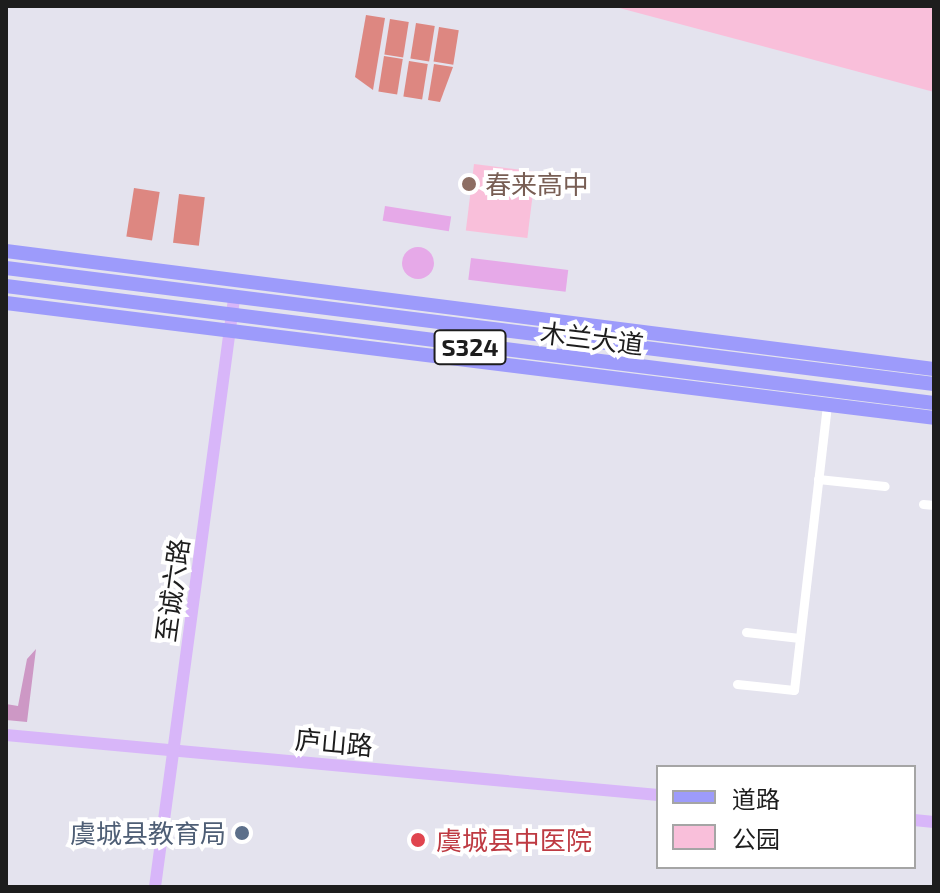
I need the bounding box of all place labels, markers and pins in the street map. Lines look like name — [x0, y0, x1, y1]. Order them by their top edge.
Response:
place label: 春来高中 — [485, 168, 589, 200]
marker: 春来高中 — [460, 175, 478, 193]
place label: 虞城县教育局 — [70, 817, 226, 849]
marker: 虞城县教育局 — [233, 824, 251, 842]
place label: 虞城县中医院 — [436, 824, 592, 856]
marker: 虞城县中医院 — [407, 829, 429, 851]

